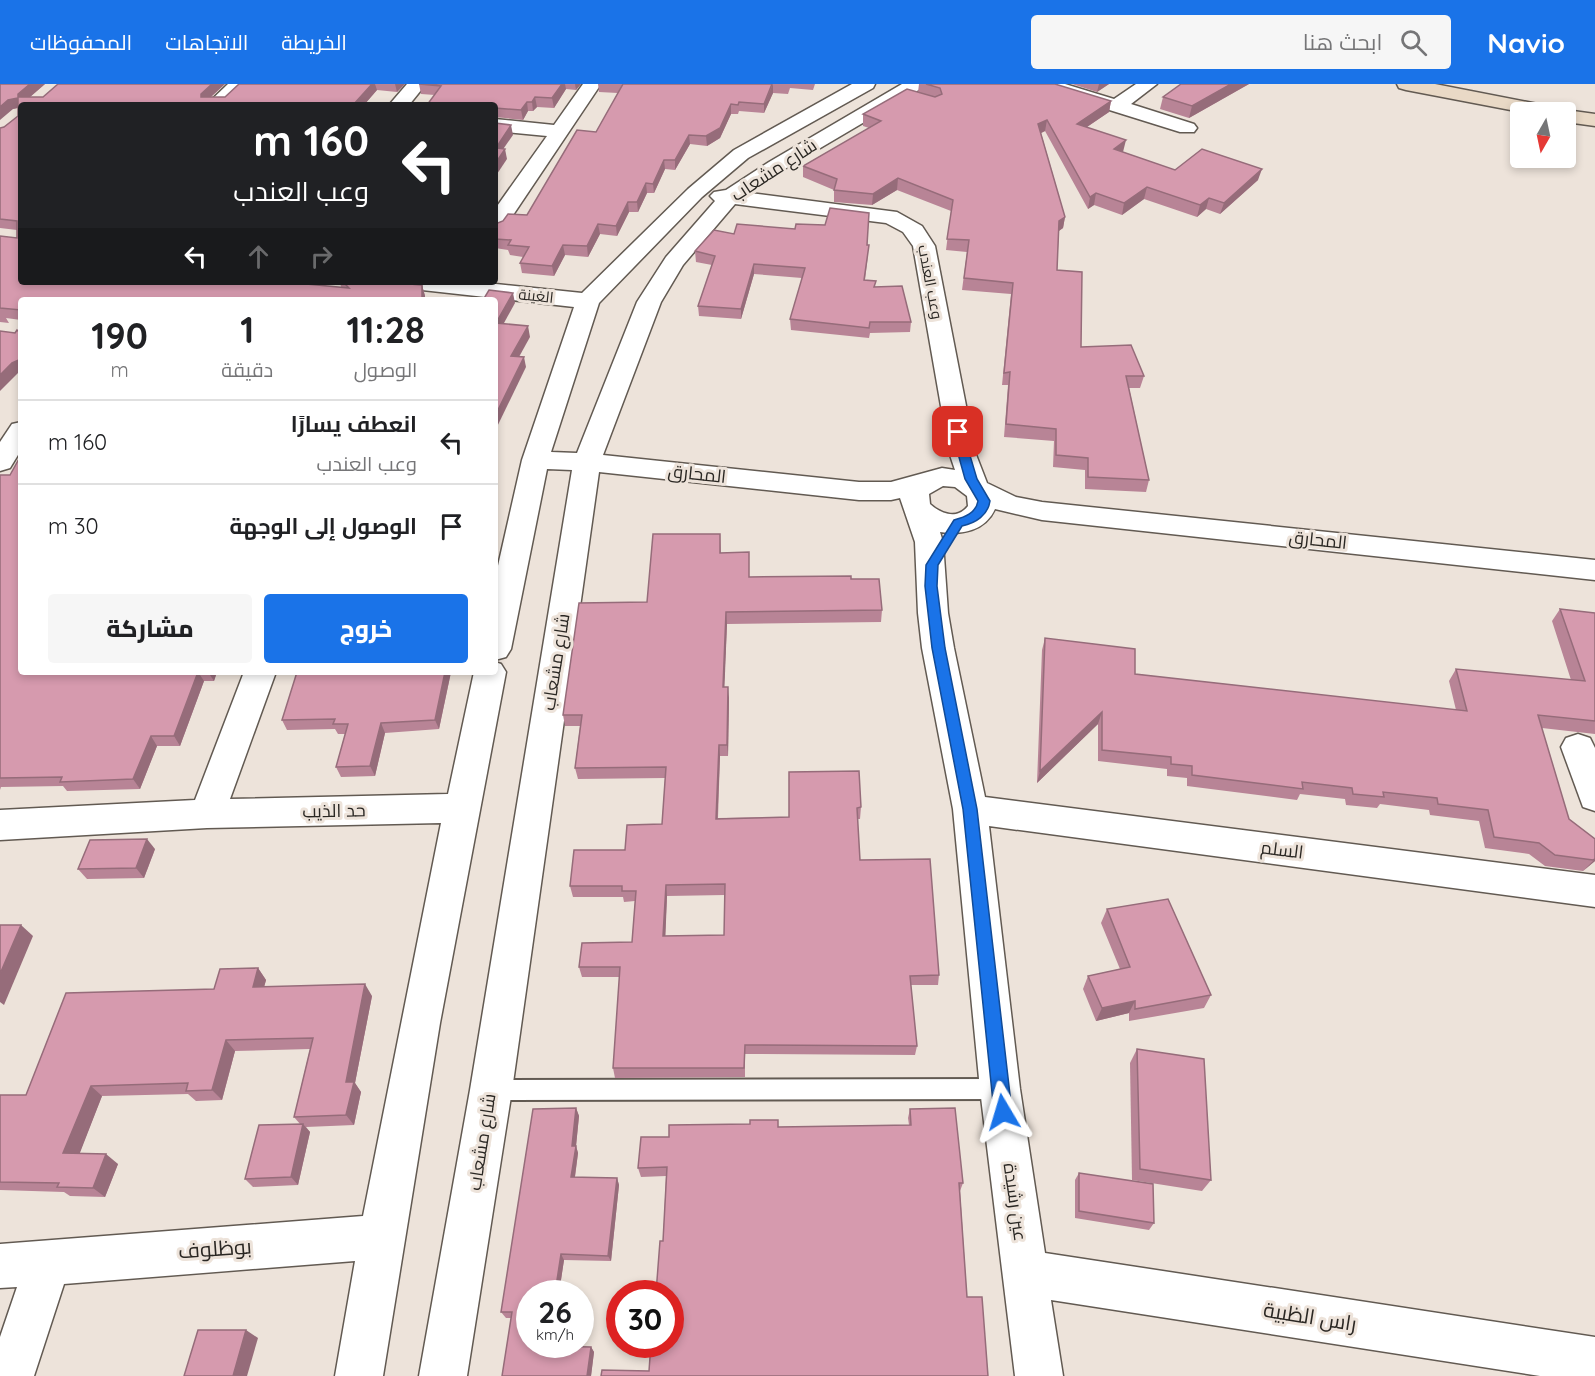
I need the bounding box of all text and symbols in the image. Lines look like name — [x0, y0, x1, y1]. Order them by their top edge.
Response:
search box — [1031, 15, 1451, 69]
text: Navio — [1487, 25, 1565, 60]
icon: search — [1397, 26, 1430, 59]
text: ابحث هنا — [1303, 28, 1382, 56]
text: المحفوظات — [30, 29, 132, 55]
text: الاتجاهات — [165, 29, 248, 55]
text: الخريطة — [281, 29, 347, 55]
north arrow — [1510, 102, 1576, 168]
map controls — [1510, 102, 1576, 168]
text: 160 m — [253, 114, 369, 167]
icon: left — [390, 126, 468, 204]
street label: شارع مشعاب — [726, 133, 822, 207]
text: وعب العندب — [233, 174, 369, 208]
icon: left — [179, 240, 212, 273]
icon: ahead — [242, 240, 275, 273]
icon: right — [305, 240, 338, 273]
street label: وعب العندب — [914, 243, 947, 321]
street label: الغينة — [518, 284, 555, 307]
text: 1 — [240, 307, 254, 352]
text: 11:28 — [347, 307, 425, 352]
text: 190 — [91, 313, 148, 358]
text: m — [111, 357, 129, 382]
text: دقيقة — [221, 357, 273, 382]
text: الوصول — [354, 357, 418, 382]
pin — [932, 406, 983, 457]
text: انعطف يسارًا — [291, 410, 417, 438]
icon: arrive — [941, 415, 974, 448]
icon: left — [435, 426, 468, 459]
text: 160 m — [48, 428, 107, 456]
text: وعب العندب — [316, 451, 417, 476]
street label: المحارق — [667, 459, 727, 489]
icon: arrive — [435, 510, 468, 543]
text: 30 m — [48, 512, 99, 540]
text: الوصول إلى الوجهة — [229, 512, 417, 540]
street label: المحارق — [1288, 525, 1348, 555]
button: مشاركة — [48, 594, 252, 663]
button: خروج — [264, 594, 468, 663]
street label: شارع مشعاب — [536, 612, 576, 712]
street label: حد الذيب — [302, 798, 366, 823]
street label: السلم — [1259, 835, 1305, 865]
position arrow — [971, 1080, 1035, 1144]
street label: شارع مشعاب — [462, 1092, 502, 1192]
street label: عين رشيدة — [999, 1161, 1032, 1242]
street label: بوظلوف — [177, 1232, 253, 1264]
speed limit sign: 30 — [606, 1280, 684, 1358]
text: 26 — [538, 1293, 572, 1331]
street label: راس الظبية — [1262, 1296, 1359, 1337]
text: km/h — [536, 1325, 574, 1344]

